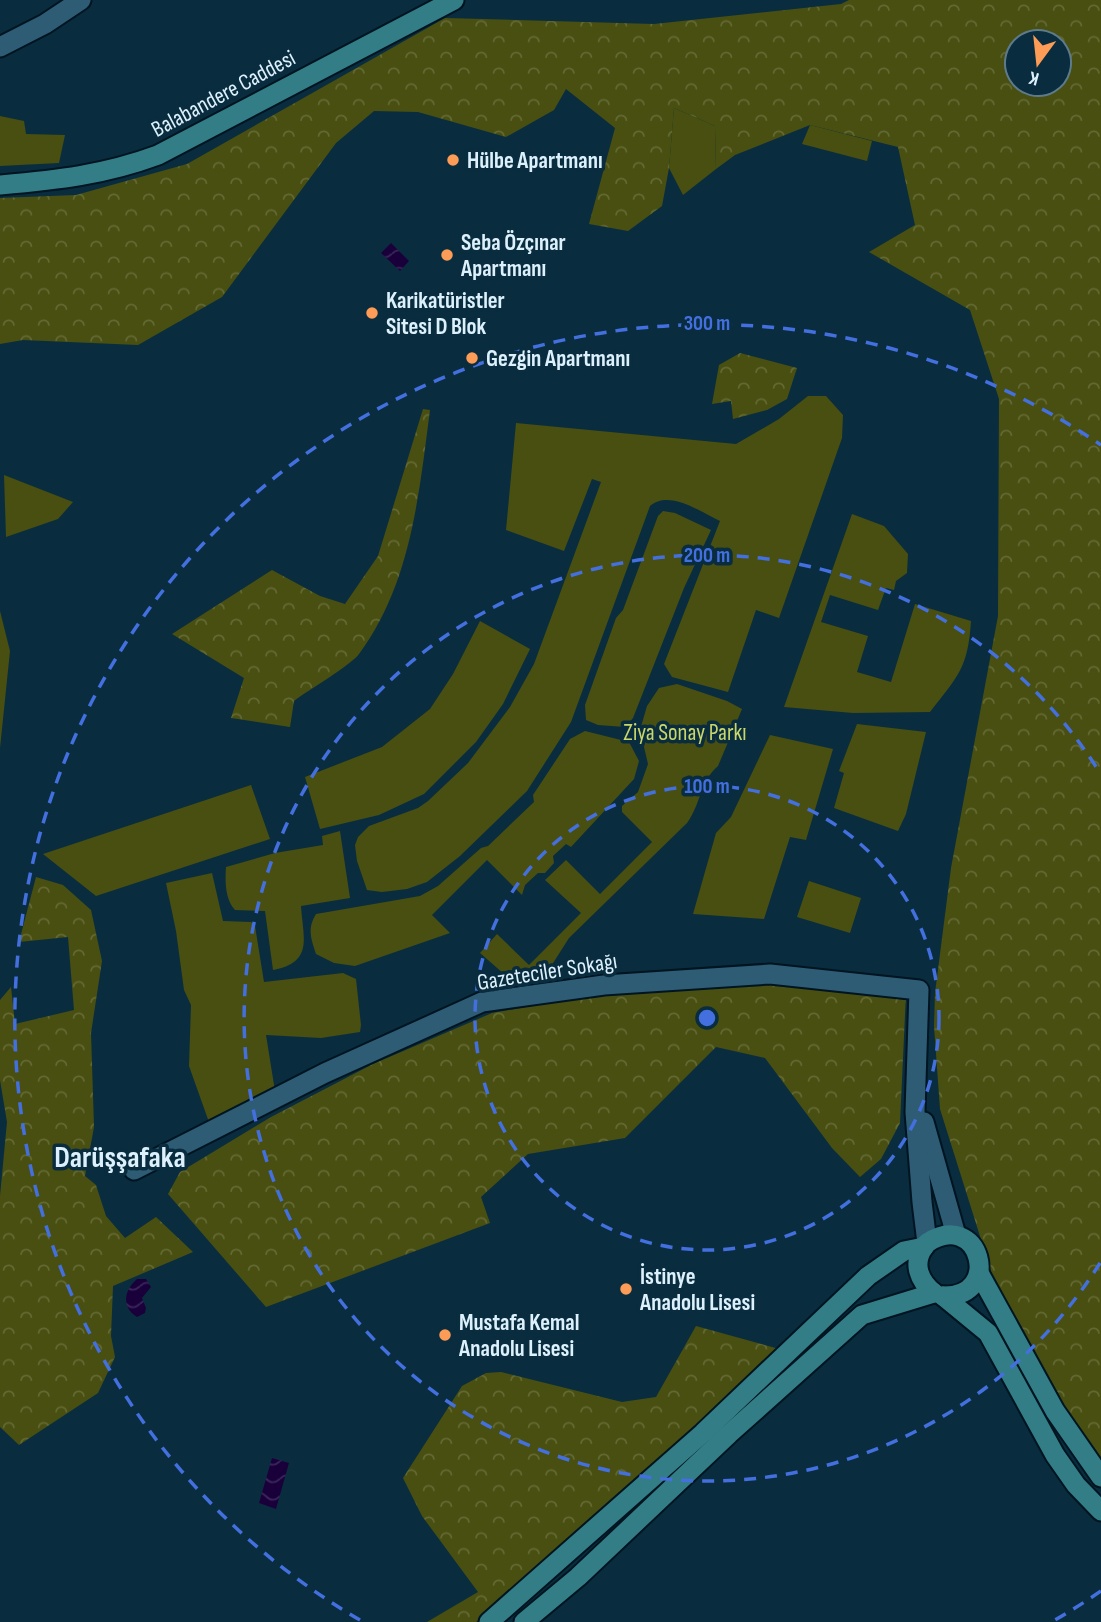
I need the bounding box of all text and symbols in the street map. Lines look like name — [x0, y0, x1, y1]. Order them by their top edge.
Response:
north arrow — [1003, 28, 1073, 98]
street label: Balabandere Caddesi — [147, 44, 300, 144]
text: K — [1026, 65, 1041, 90]
place label: Hülbe Apartmanı — [467, 147, 603, 175]
marker: Hülbe Apartmanı — [445, 152, 461, 168]
place label: Seba Özçınar Apartmanı — [460, 229, 566, 283]
marker: Seba Özçınar Apartmanı — [439, 247, 455, 263]
place label: Karikatüristler Sitesi D Blok — [386, 287, 505, 341]
marker: Karikatüristler Sitesi D Blok — [364, 305, 380, 321]
text: 300 m — [684, 311, 730, 336]
place label: Gezgin Apartmanı — [486, 345, 630, 373]
marker: Gezgin Apartmanı — [464, 350, 480, 366]
text: 200 m — [684, 543, 730, 568]
park label: Ziya Sonay Parkı — [623, 719, 747, 747]
text: 100 m — [684, 774, 730, 799]
street label: Gazeteciler Sokağı — [475, 947, 619, 997]
centre of rings — [695, 1006, 719, 1030]
district label: Darüşşafaka — [54, 1140, 186, 1176]
place label: İstinye Anadolu Lisesi — [639, 1263, 755, 1317]
marker: İstinye Anadolu Lisesi — [618, 1281, 634, 1297]
place label: Mustafa Kemal Anadolu Lisesi — [458, 1309, 579, 1363]
marker: Mustafa Kemal Anadolu Lisesi — [437, 1327, 453, 1343]

